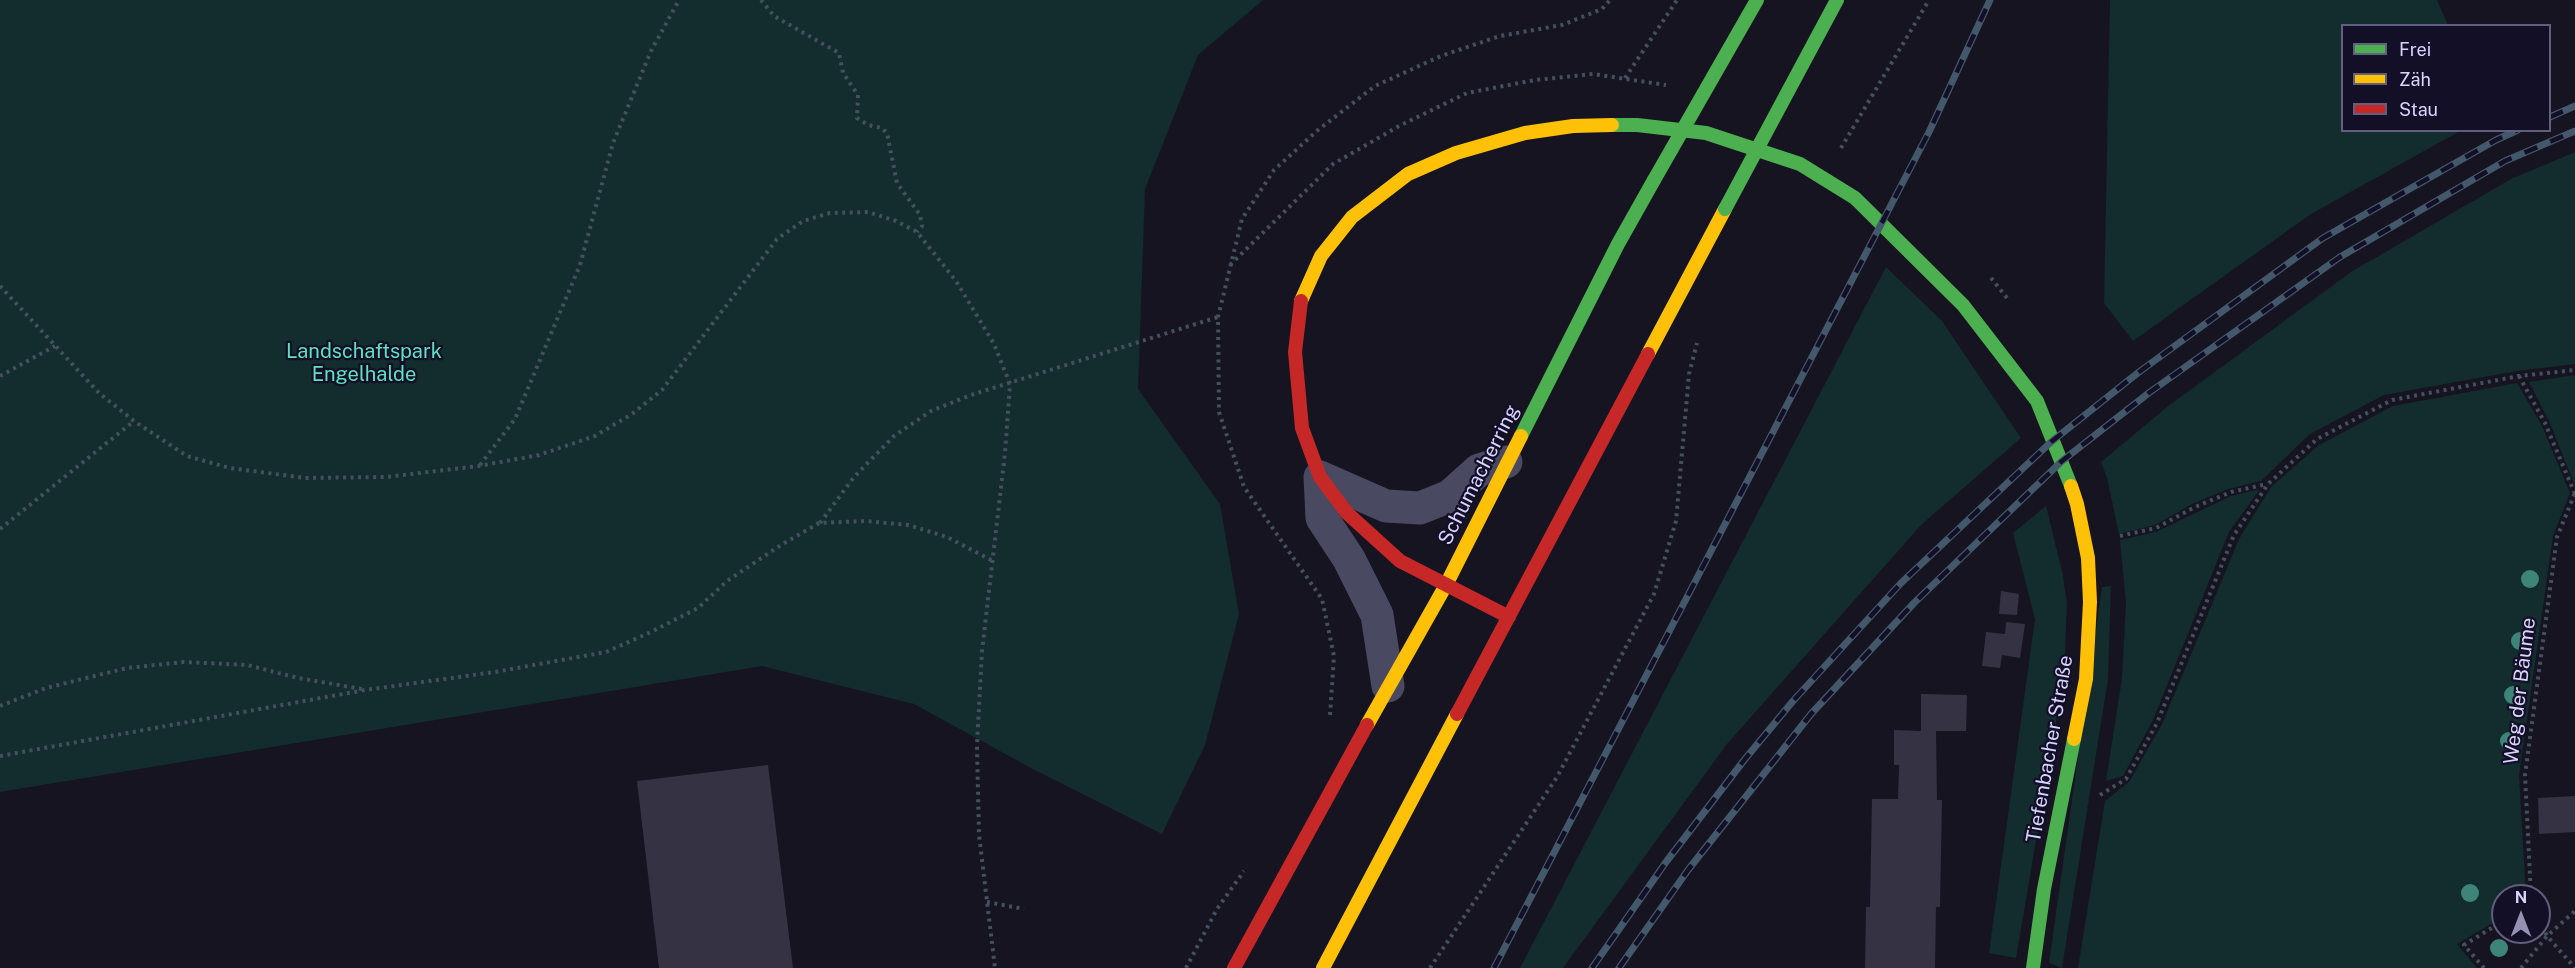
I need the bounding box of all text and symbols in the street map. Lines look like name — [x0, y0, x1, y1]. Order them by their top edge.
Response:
legend — [2341, 24, 2551, 132]
text: Frei — [2399, 39, 2431, 60]
text: Zäh — [2399, 69, 2431, 90]
text: Stau — [2399, 99, 2438, 120]
park label: Landschaftspark Engelhalde — [286, 340, 442, 387]
street label: Schumacherring — [1433, 401, 1525, 549]
street label: Weg der Bäume — [2499, 616, 2541, 766]
street label: Tiefenbacher Straße — [2022, 653, 2078, 845]
north arrow — [2491, 884, 2551, 944]
text: N — [2515, 888, 2527, 907]

